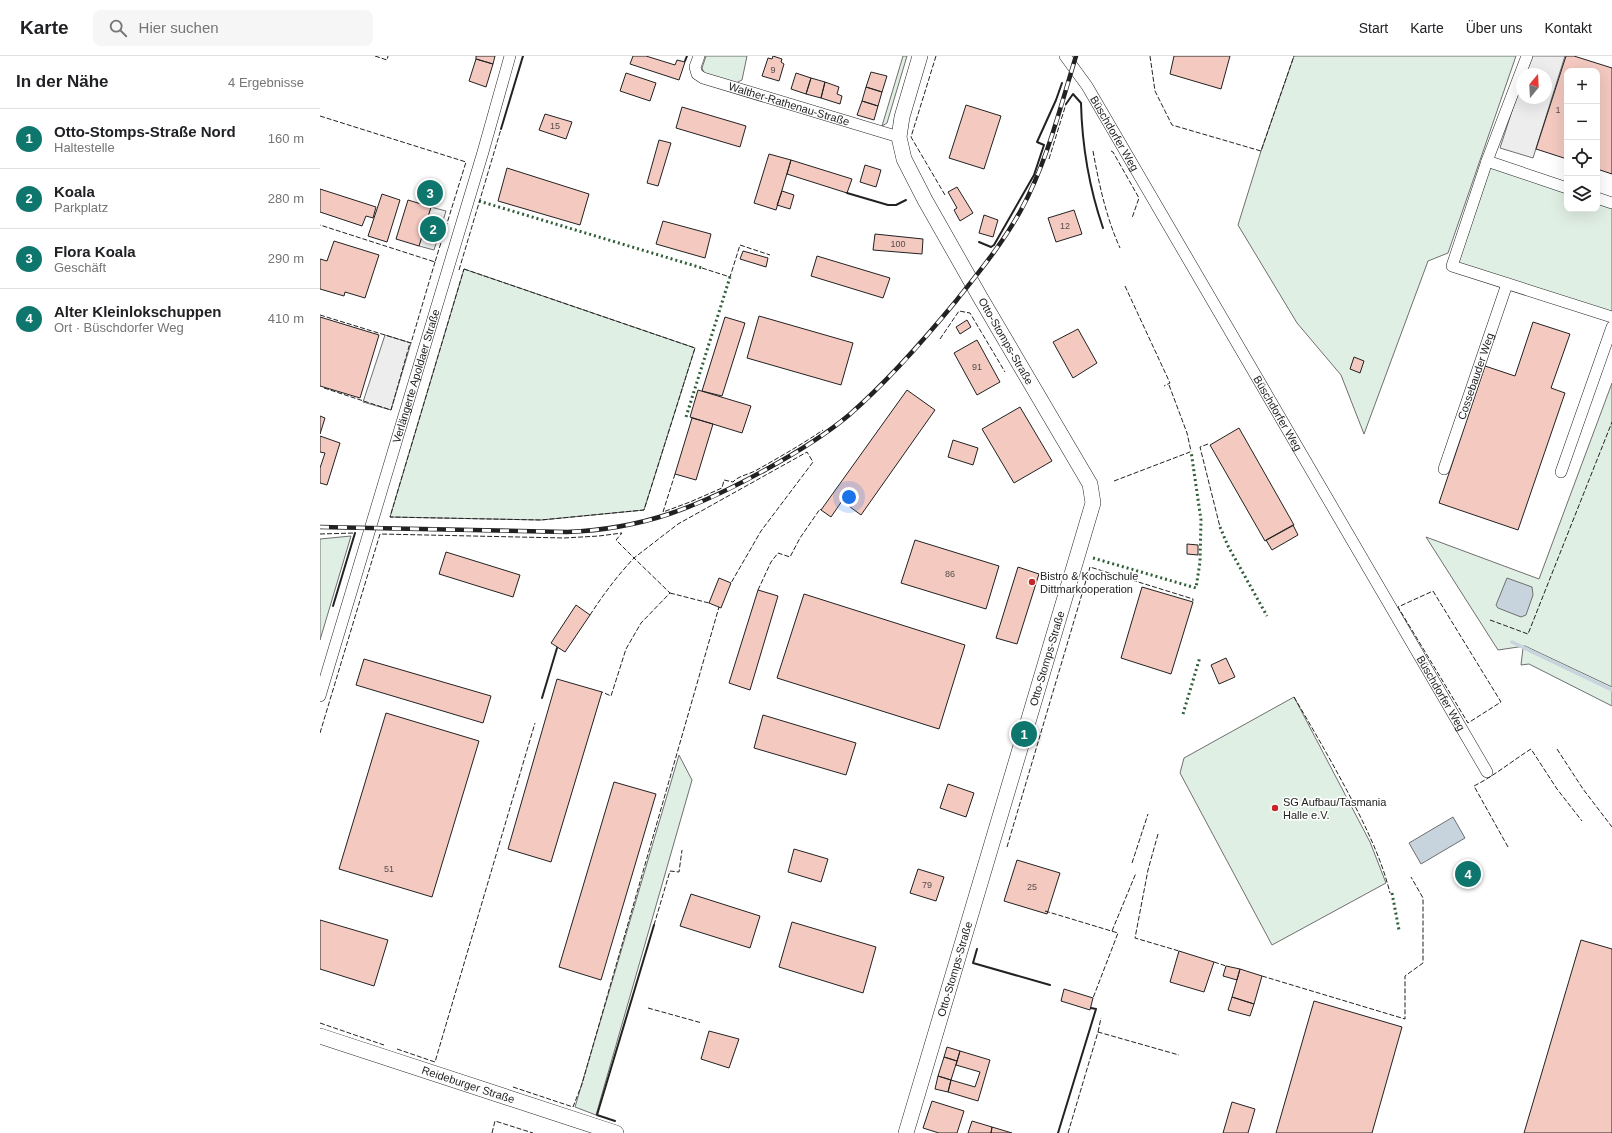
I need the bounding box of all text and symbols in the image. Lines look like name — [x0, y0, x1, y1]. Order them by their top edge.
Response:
search box — [93, 10, 373, 46]
text: Karte — [20, 17, 69, 38]
icon: search — [107, 17, 129, 39]
text: Hier suchen — [139, 19, 219, 36]
text: Start — [1359, 20, 1388, 36]
text: Karte — [1410, 20, 1444, 36]
text: Über uns — [1466, 20, 1523, 36]
text: Kontakt — [1545, 20, 1592, 36]
house number: 9 — [770, 65, 776, 75]
north arrow — [1516, 68, 1552, 104]
map controls — [1564, 68, 1600, 212]
button: + — [1564, 68, 1600, 104]
text: In der Nähe — [16, 72, 109, 91]
text: 4 Ergebnisse — [228, 75, 304, 90]
street label: Walther-Rathenau-Straße — [727, 80, 851, 128]
street label: Büschdorfer Weg — [1088, 94, 1141, 173]
button: − — [1564, 104, 1600, 140]
house number: 1 — [1555, 105, 1561, 115]
house number: 15 — [550, 121, 560, 131]
text: Otto-Stomps-Straße Nord — [54, 123, 236, 140]
text: 1 — [25, 131, 33, 146]
text: 160 m — [268, 131, 304, 146]
text: Haltestelle — [54, 140, 115, 155]
button: locate — [1564, 140, 1600, 176]
button: layers — [1564, 176, 1600, 212]
pin: 3 — [417, 178, 443, 208]
text: Koala — [54, 183, 95, 200]
text: 2 — [25, 191, 33, 206]
text: 280 m — [268, 191, 304, 206]
text: Parkplatz — [54, 200, 108, 215]
pin: 2 — [420, 214, 446, 244]
house number: 12 — [1060, 221, 1070, 231]
house number: 100 — [890, 239, 906, 249]
text: Flora Koala — [54, 243, 136, 260]
text: 3 — [25, 251, 33, 266]
text: 290 m — [268, 251, 304, 266]
text: Geschäft — [54, 260, 106, 275]
street label: Otto-Stomps-Straße — [976, 295, 1036, 387]
text: Alter Kleinlokschuppen — [54, 303, 222, 320]
street label: Verlängerte Apoldaer Straße — [390, 308, 442, 444]
text: 4 — [25, 311, 33, 326]
text: 410 m — [268, 311, 304, 326]
text: Ort · Büschdorfer Weg — [54, 320, 184, 335]
street label: Cossebauder Weg — [1455, 331, 1496, 421]
house number: 91 — [972, 362, 982, 372]
street label: Büschdorfer Weg — [1251, 374, 1304, 453]
your location — [839, 487, 859, 507]
house number: 86 — [945, 569, 955, 579]
place label: Bistro & Kochschule Dittmarkooperation — [1040, 570, 1138, 595]
marker: Bistro & Kochschule Dittmarkooperation — [1027, 577, 1037, 587]
street label: Otto-Stomps-Straße — [1027, 610, 1067, 707]
street label: Büschdorfer Weg — [1414, 653, 1468, 733]
pin: 1 — [1011, 719, 1037, 749]
place label: SG Aufbau/Tasmania Halle e.V. — [1283, 796, 1387, 821]
marker: SG Aufbau/Tasmania Halle e.V. — [1270, 803, 1280, 813]
pin: 4 — [1455, 859, 1481, 889]
house number: 51 — [384, 864, 394, 874]
house number: 79 — [922, 880, 932, 890]
house number: 25 — [1027, 882, 1037, 892]
street label: Otto-Stomps-Straße — [935, 920, 974, 1018]
street label: Reideburger Straße — [420, 1064, 516, 1105]

